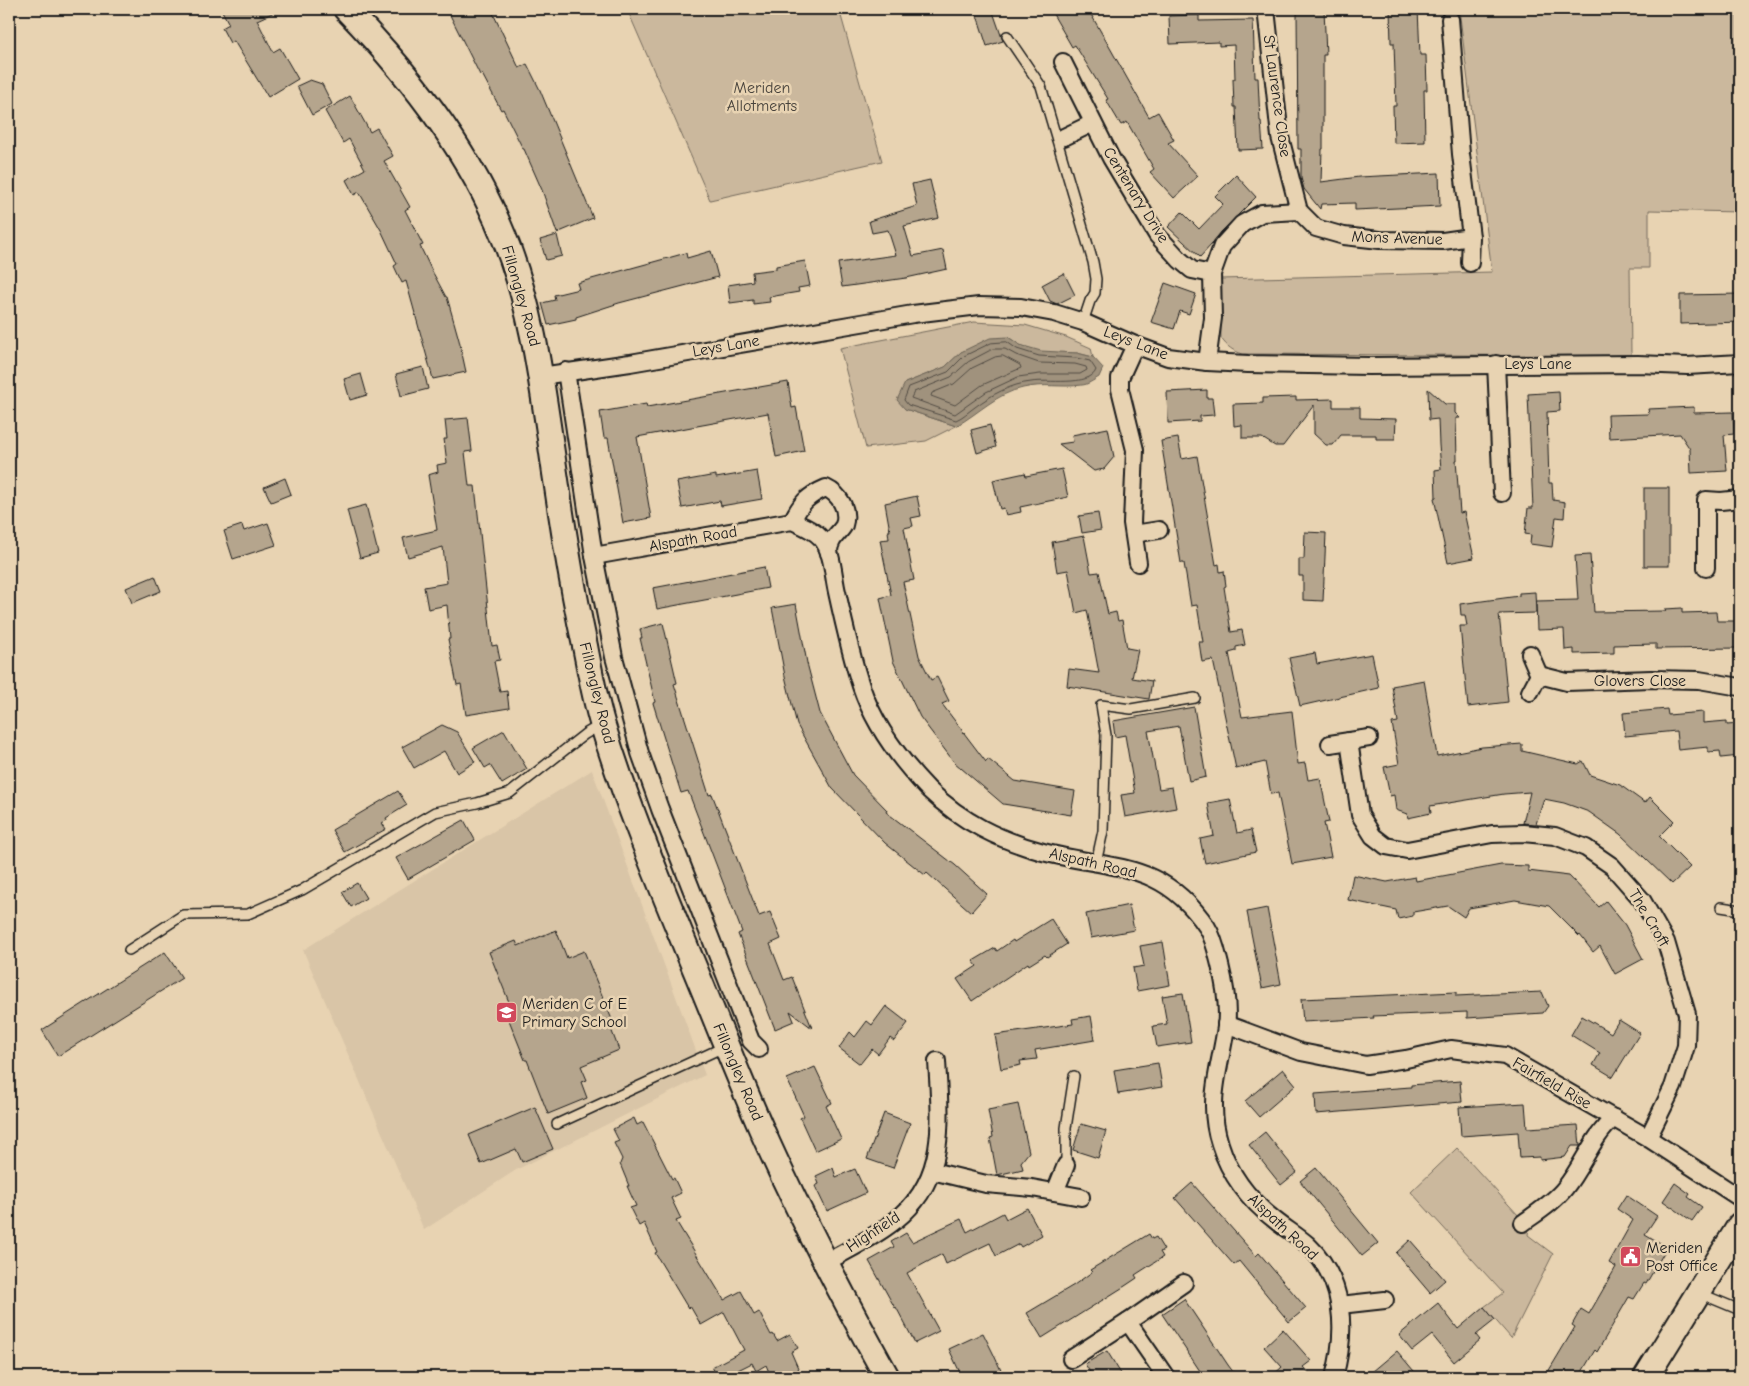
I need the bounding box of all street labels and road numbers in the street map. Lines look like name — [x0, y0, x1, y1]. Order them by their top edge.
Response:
street label: St Laurence Close — [1260, 34, 1294, 158]
street label: Centenary Drive — [1099, 144, 1173, 246]
street label: Mons Avenue — [1351, 227, 1443, 249]
street label: Fillongley Road — [498, 243, 544, 349]
street label: Leys Lane — [1101, 322, 1171, 364]
street label: Leys Lane — [691, 331, 761, 361]
street label: Leys Lane — [1504, 355, 1572, 373]
street label: Alspath Road — [647, 522, 739, 556]
street label: Fillongley Road — [576, 640, 618, 746]
street label: Glovers Close — [1594, 672, 1686, 690]
street label: Alspath Road — [1047, 844, 1139, 882]
street label: The Croft — [1625, 886, 1673, 950]
street label: Fillongley Road — [709, 1021, 767, 1123]
street label: Fairfield Rise — [1509, 1053, 1595, 1113]
street label: Alspath Road — [1244, 1190, 1322, 1264]
street label: Highfield — [843, 1208, 903, 1256]

